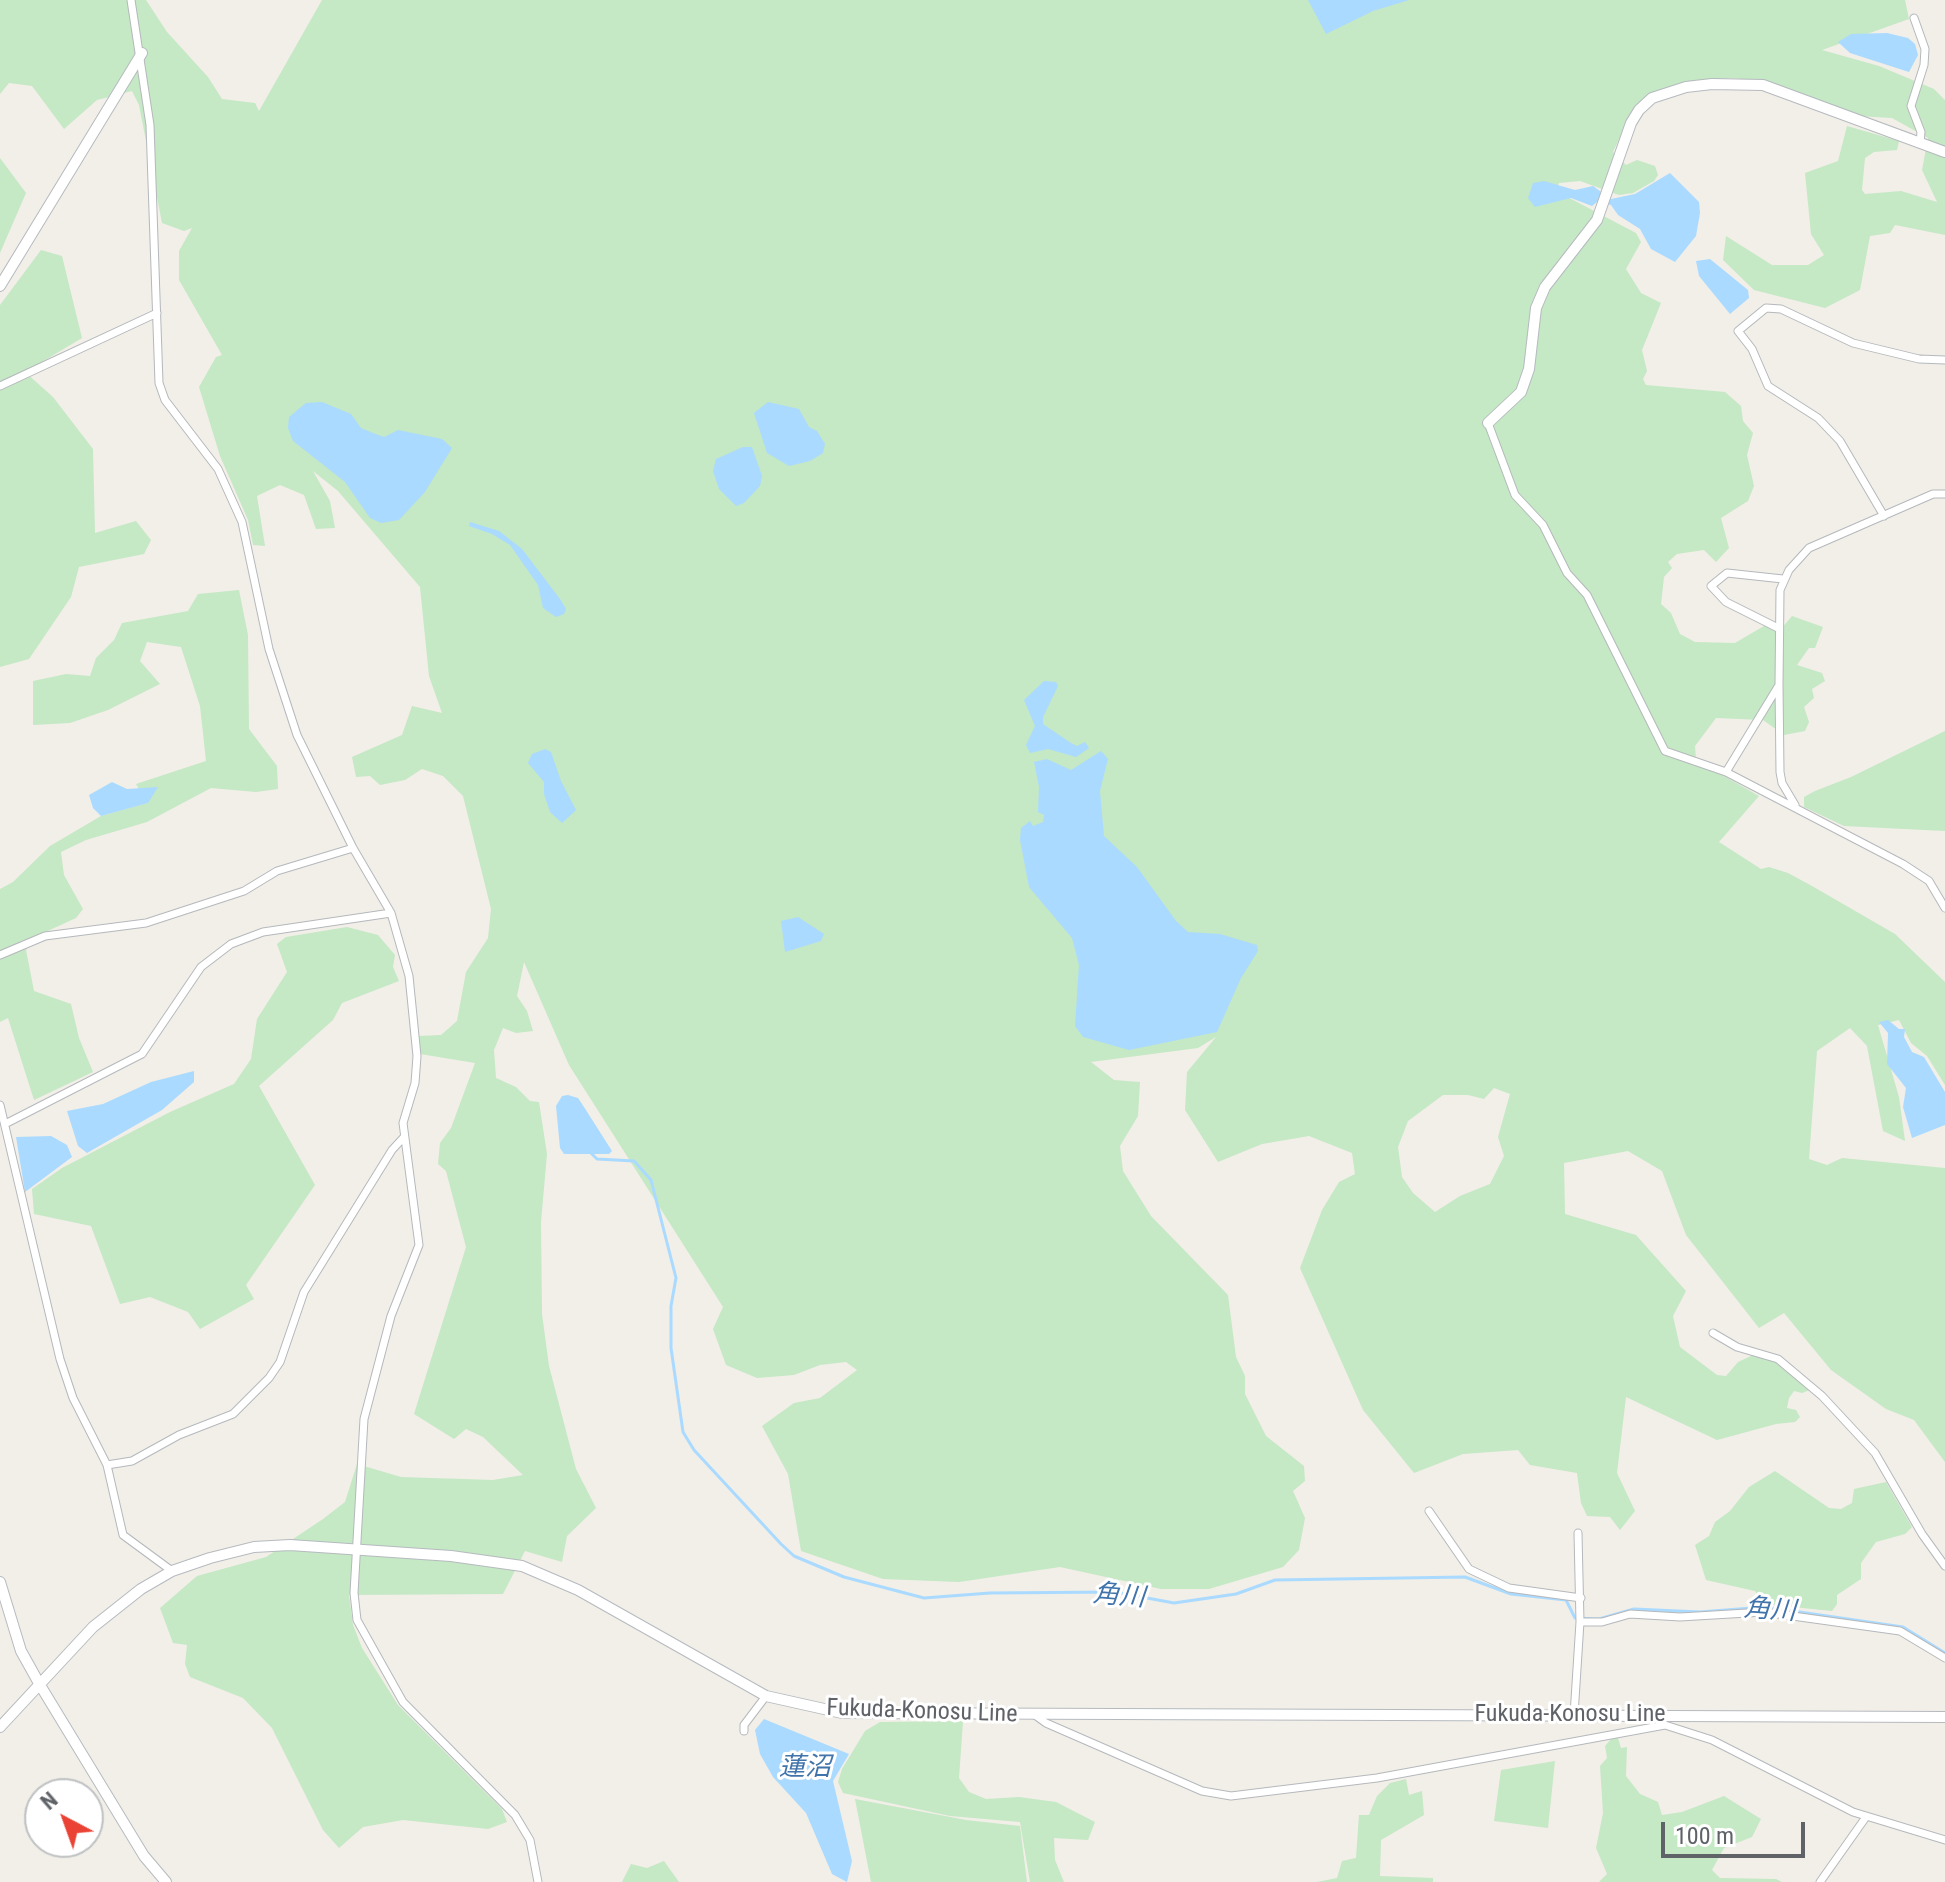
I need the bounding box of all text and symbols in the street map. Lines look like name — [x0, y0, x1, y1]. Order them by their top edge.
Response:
water label: 角川 — [1092, 1579, 1146, 1615]
water label: 角川 — [1743, 1594, 1797, 1628]
street label: Fukuda-Konosu Line — [826, 1694, 1018, 1730]
street label: Fukuda-Konosu Line — [1474, 1701, 1666, 1729]
water label: 蓮沼 — [779, 1752, 831, 1784]
north arrow — [24, 1778, 104, 1858]
text: N — [36, 1787, 63, 1815]
scale bar — [1665, 1806, 1809, 1856]
text: 100 m — [1675, 1822, 1734, 1850]

